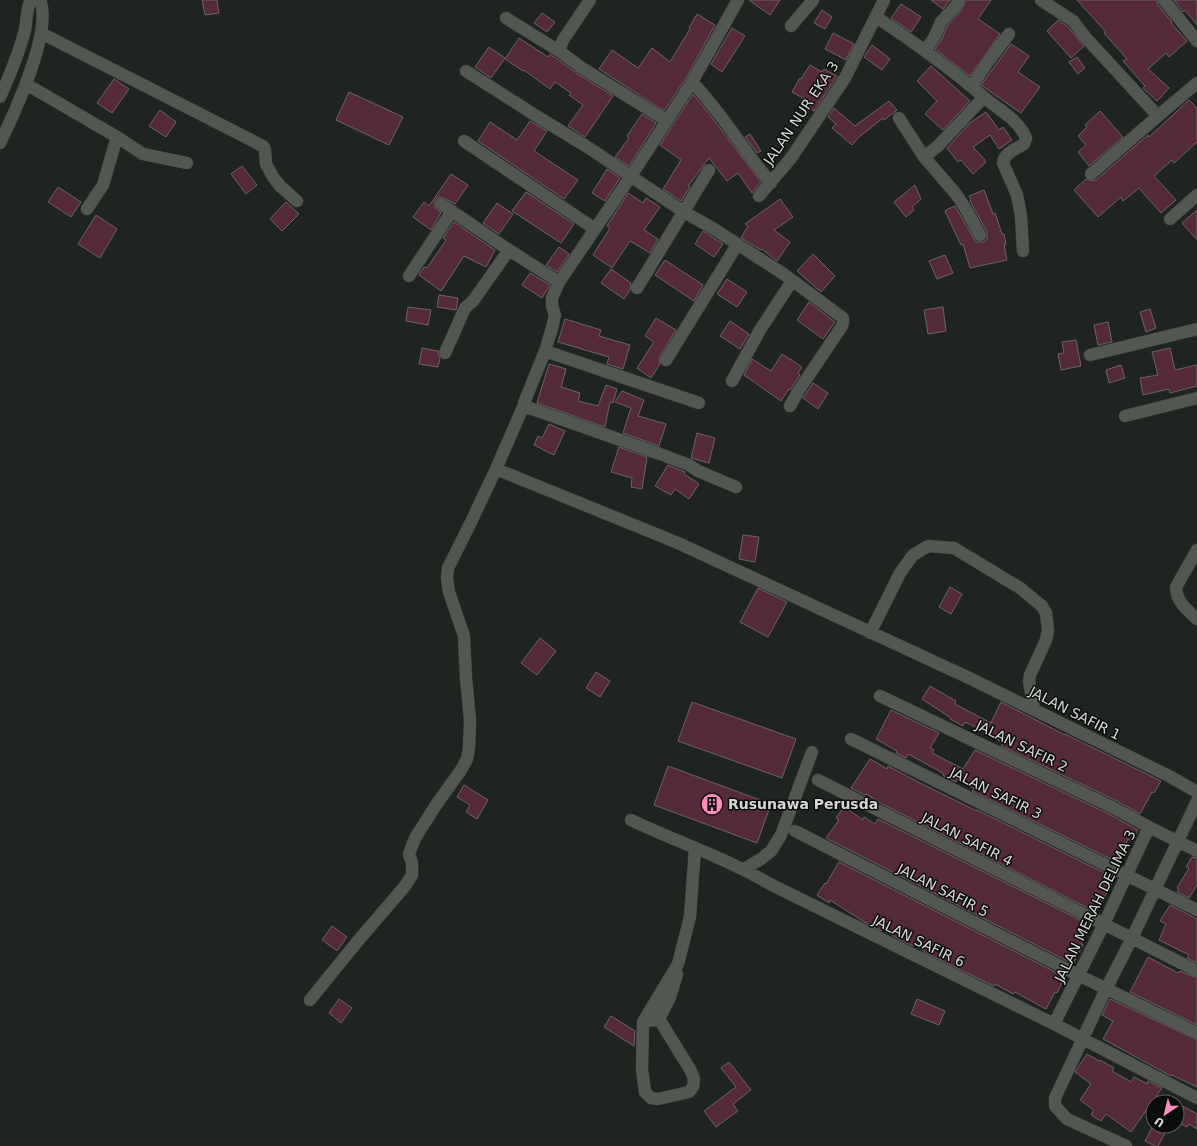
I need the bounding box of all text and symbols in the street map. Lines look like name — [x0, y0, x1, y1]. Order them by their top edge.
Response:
street label: JALAN NUR EKA 3 — [760, 58, 842, 169]
street label: JALAN SAFIR 1 — [1026, 683, 1123, 743]
street label: JALAN SAFIR 2 — [973, 716, 1070, 775]
street label: JALAN SAFIR 3 — [947, 763, 1044, 822]
building icon: Rusunawa Perusda — [699, 791, 725, 817]
place label: Rusunawa Perusda — [728, 796, 878, 812]
street label: JALAN SAFIR 4 — [918, 809, 1015, 869]
street label: JALAN MERAH DELIMA 3 — [1051, 827, 1139, 986]
street label: JALAN SAFIR 5 — [894, 860, 991, 920]
street label: JALAN SAFIR 6 — [870, 911, 968, 970]
north arrow — [1145, 1094, 1185, 1134]
text: U — [1152, 1114, 1167, 1130]

